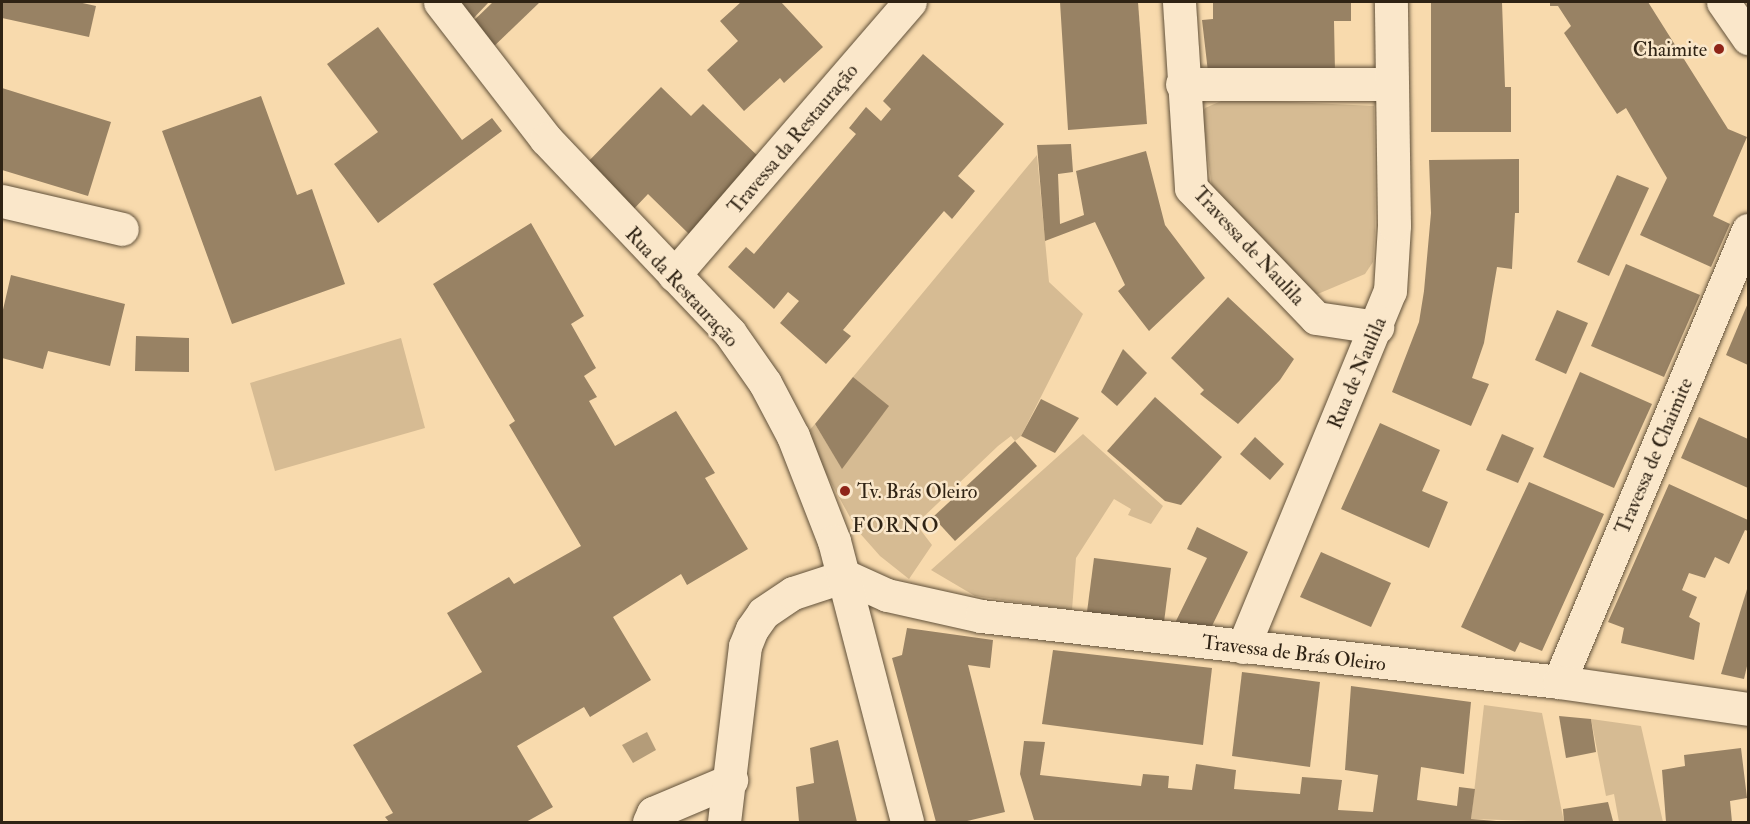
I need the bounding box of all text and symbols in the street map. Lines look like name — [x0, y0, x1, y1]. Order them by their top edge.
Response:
place label: Chaimite — [1633, 37, 1707, 61]
marker: Chaimite — [1712, 42, 1726, 56]
street label: Travessa da Restauração — [723, 59, 863, 219]
street label: Travessa de Naulila — [1188, 182, 1310, 310]
street label: Rua da Restauração — [620, 222, 744, 352]
street label: Rua de Naulila — [1323, 313, 1391, 433]
street label: Travessa de Chaimite — [1610, 374, 1698, 538]
place label: Tv. Brás Oleiro — [857, 479, 977, 503]
marker: Tv. Brás Oleiro — [838, 484, 852, 498]
district label: FORNO — [852, 513, 940, 539]
street label: Travessa de Brás Oleiro — [1201, 630, 1387, 676]

